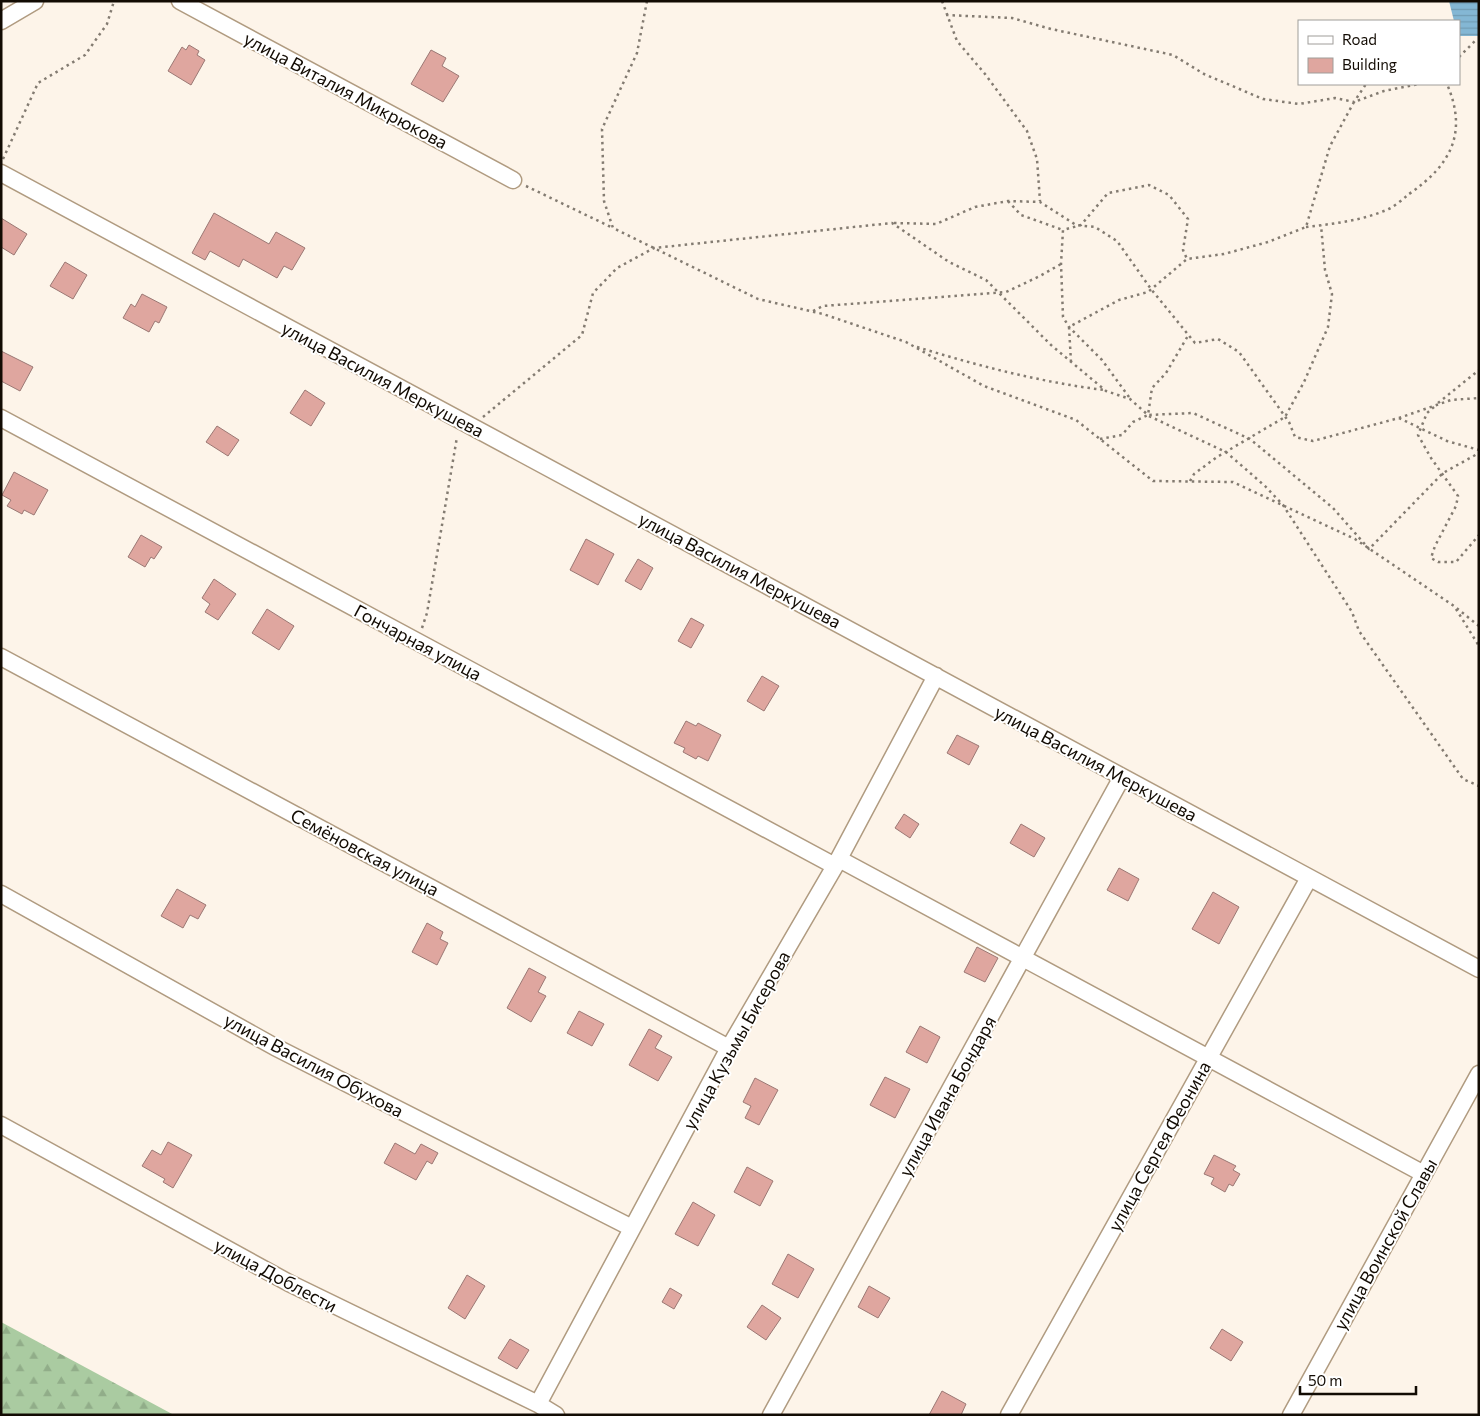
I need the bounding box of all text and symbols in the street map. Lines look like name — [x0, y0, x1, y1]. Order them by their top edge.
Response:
legend — [1298, 20, 1460, 85]
street label: улица Виталия Микрюкова — [240, 27, 452, 153]
text: Road — [1342, 30, 1377, 48]
text: Building — [1342, 55, 1397, 73]
street label: улица Василия Меркушева — [278, 316, 488, 442]
street label: улица Василия Меркушева — [635, 507, 845, 633]
street label: Гончарная улица — [351, 599, 485, 685]
street label: улица Василия Меркушева — [991, 700, 1201, 826]
street label: Семёновская улица — [287, 804, 443, 900]
street label: улица Кузьмы Бисерова — [678, 947, 794, 1133]
street label: улица Василия Обухова — [221, 1008, 407, 1122]
street label: улица Ивана Бондаря — [894, 1012, 1000, 1180]
street label: улица Сергея Феонина — [1103, 1057, 1215, 1235]
street label: улица Воинской Славы — [1329, 1154, 1441, 1334]
street label: улица Доблести — [211, 1233, 341, 1317]
scale bar — [1300, 1364, 1416, 1396]
text: 50 m — [1308, 1371, 1342, 1389]

